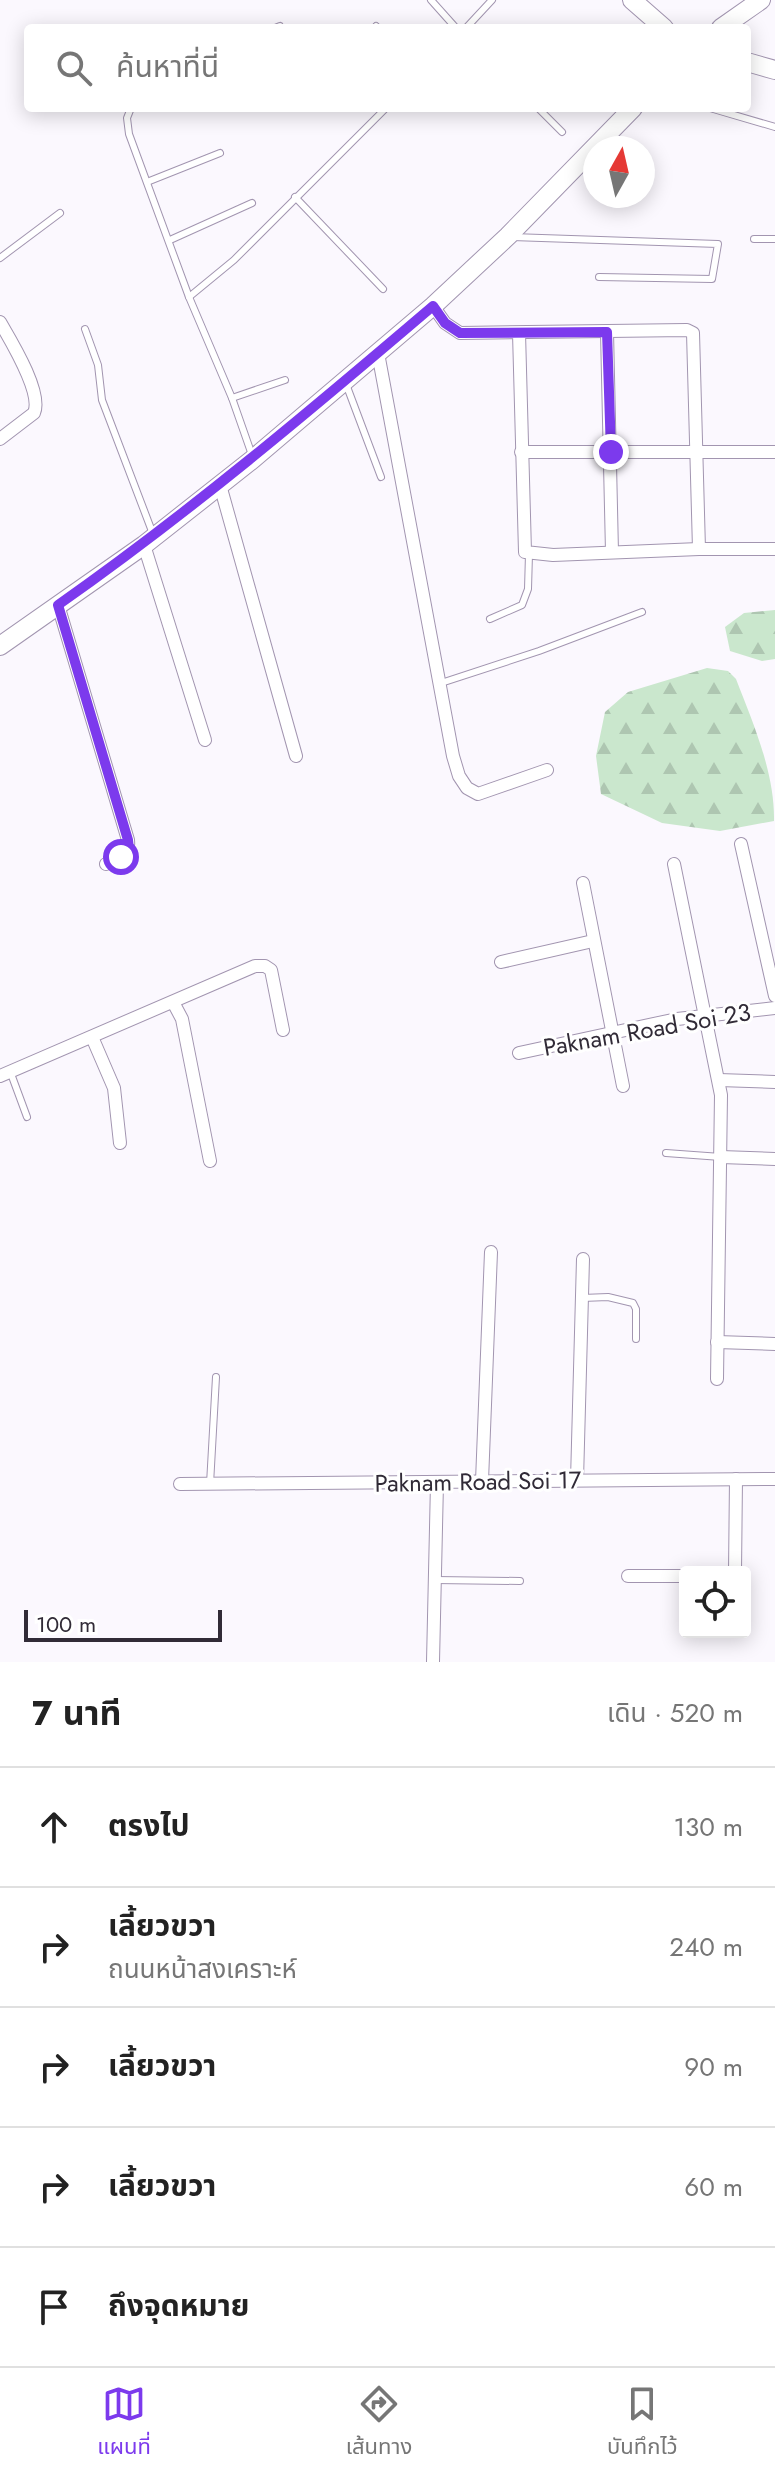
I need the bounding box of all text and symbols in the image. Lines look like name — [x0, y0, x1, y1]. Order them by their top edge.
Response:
search box — [24, 24, 751, 112]
text: ค้นหาที่นี่ — [116, 45, 219, 88]
icon: search — [52, 46, 96, 90]
north arrow — [583, 136, 655, 208]
route end — [593, 434, 629, 470]
route start — [103, 839, 139, 875]
street label: Paknam Road Soi 23 — [540, 994, 753, 1065]
street label: Paknam Road Soi 17 — [374, 1462, 582, 1501]
map controls — [679, 1566, 751, 1638]
button: locate — [679, 1566, 751, 1638]
scale bar — [24, 1606, 222, 1642]
text: 100 m — [36, 1608, 96, 1640]
text: 7 นาที — [32, 1689, 121, 1738]
text: เดิน · 520 m — [607, 1694, 743, 1732]
text: ตรงไป — [108, 1804, 190, 1847]
icon: ahead — [32, 1805, 76, 1849]
text: 130 m — [673, 1808, 743, 1846]
text: เลี้ยวขวา — [108, 1904, 216, 1947]
icon: right — [32, 1925, 76, 1969]
text: 240 m — [669, 1928, 743, 1966]
text: ถนนหน้าสงเคราะห์ — [108, 1950, 297, 1988]
text: เลี้ยวขวา — [108, 2044, 216, 2087]
icon: right — [32, 2045, 76, 2089]
text: 90 m — [684, 2048, 743, 2086]
text: เลี้ยวขวา — [108, 2164, 216, 2207]
icon: right — [32, 2165, 76, 2209]
text: 60 m — [684, 2168, 743, 2206]
text: ถึงจุดหมาย — [108, 2284, 249, 2327]
icon: arrive — [32, 2285, 76, 2329]
tab: แผนที่ — [97, 2382, 151, 2464]
tab: เส้นทาง — [346, 2382, 412, 2464]
tab: บันทึกไว้ — [607, 2382, 678, 2464]

